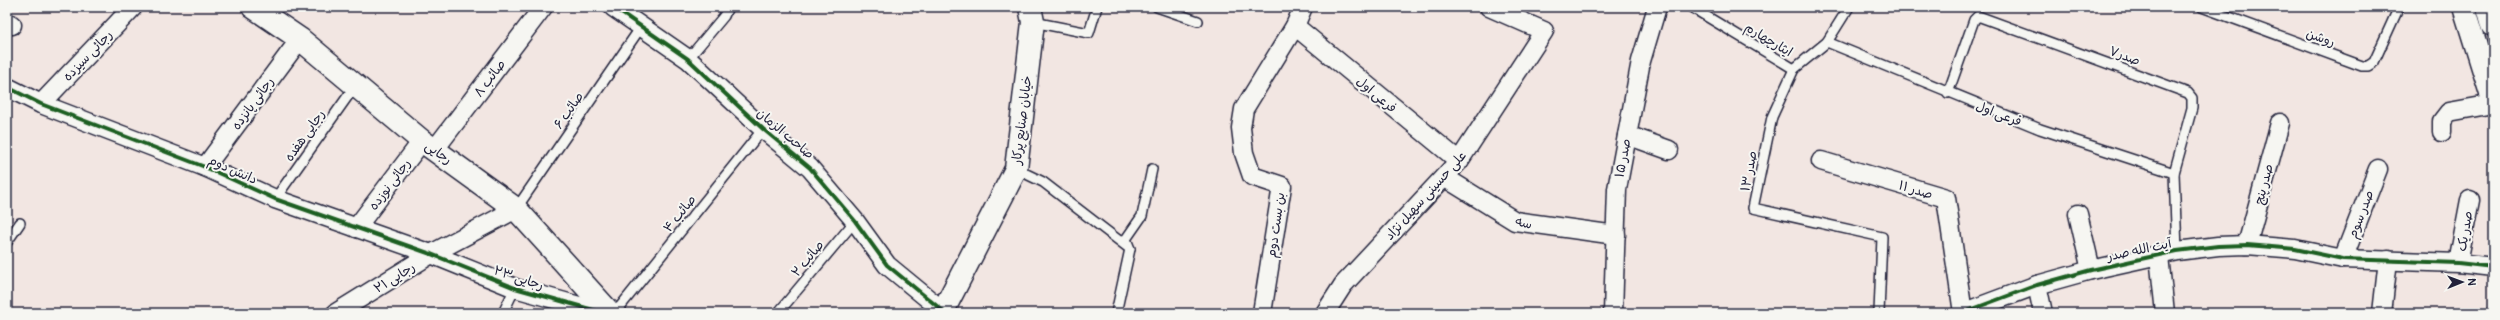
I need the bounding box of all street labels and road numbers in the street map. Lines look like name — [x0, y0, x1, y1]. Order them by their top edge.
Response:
street label: ایثارچهارم — [1741, 19, 1795, 62]
street label: روشن — [2304, 25, 2337, 51]
street label: رجائی سیزده — [60, 27, 117, 85]
street label: صدر۷ — [2107, 43, 2142, 69]
street label: صائب ۸ — [471, 57, 509, 100]
street label: فرعی اول — [1352, 73, 1400, 117]
street label: رجائی پانزده — [228, 74, 278, 134]
street label: خیابان صنایع پرکار — [1008, 75, 1037, 167]
street label: صائب ۶ — [550, 89, 587, 132]
street label: فرعی اول — [1973, 98, 2024, 131]
street label: صاحب الزمان — [753, 105, 817, 162]
street label: رجایی هفده — [281, 107, 329, 165]
street label: صدر ۱۵ — [1611, 137, 1635, 179]
street label: رجایی — [421, 138, 455, 169]
street label: علی حسینی سهیل نژاد — [1382, 148, 1471, 244]
street label: صدر ۱۳ — [1737, 150, 1761, 193]
street label: دانش دوم — [205, 152, 260, 190]
street label: رجائی نوزده — [365, 156, 415, 214]
street label: صدر پنج — [2251, 162, 2278, 207]
street label: صدر ۱۱ — [1897, 177, 1935, 203]
street label: صدر سوم — [2344, 188, 2379, 241]
street label: بن بست دوم — [1263, 191, 1290, 259]
street label: صائب ۴ — [660, 192, 700, 235]
street label: صدر یک — [2454, 210, 2476, 253]
street label: سه — [1514, 213, 1534, 233]
street label: آیت الله صدر — [2104, 235, 2174, 265]
street label: صائب ۲ — [788, 237, 827, 280]
street label: رجایی ۲۱ — [371, 259, 419, 298]
street label: رجایی ۲۳ — [491, 262, 546, 295]

